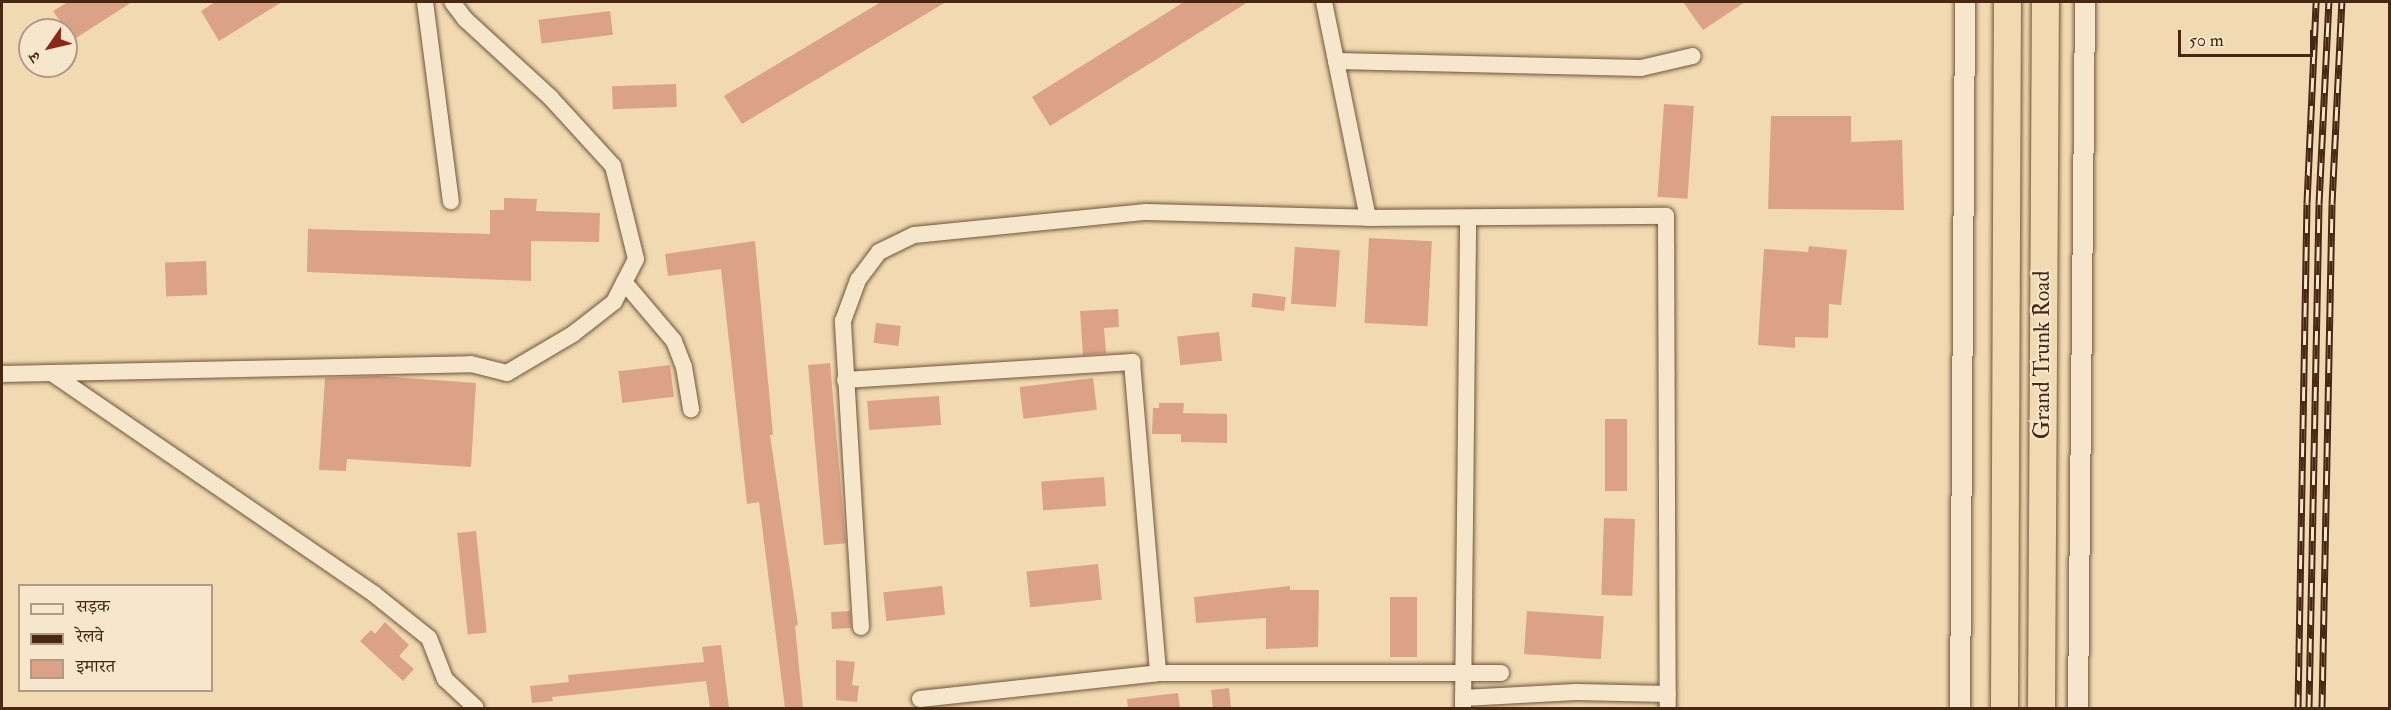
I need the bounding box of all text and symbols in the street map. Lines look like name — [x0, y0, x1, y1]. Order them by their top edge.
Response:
north arrow — [18, 18, 78, 78]
scale bar — [2181, 18, 2316, 56]
text: 50 m — [2189, 29, 2224, 52]
text: उ — [24, 48, 45, 66]
street label: Grand Trunk Road — [2030, 271, 2056, 439]
legend — [18, 584, 213, 692]
text: सड़क — [76, 595, 110, 618]
text: रेलवे — [76, 625, 104, 648]
text: इमारत — [76, 655, 115, 678]

